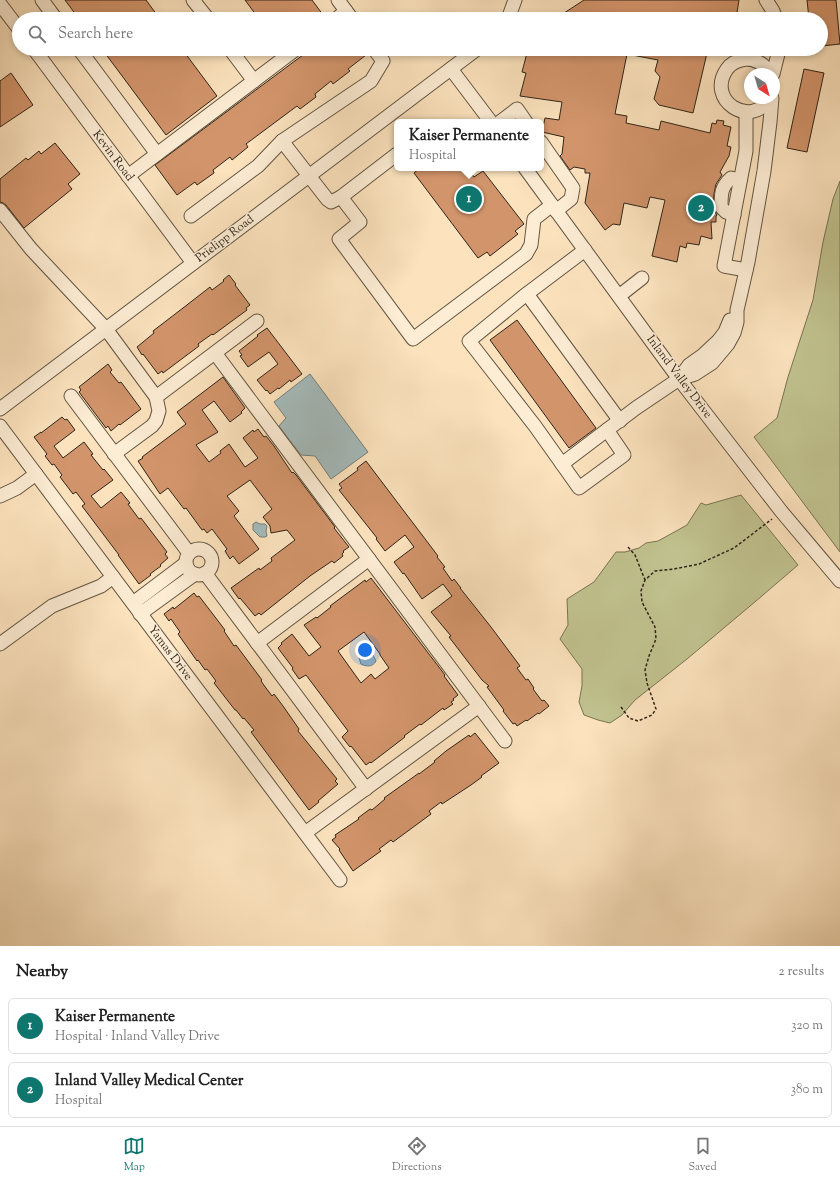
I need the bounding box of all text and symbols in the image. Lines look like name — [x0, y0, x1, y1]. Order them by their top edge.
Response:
search box — [12, 12, 828, 56]
icon: search — [26, 23, 48, 45]
text: Search here — [58, 24, 133, 45]
north arrow — [744, 68, 780, 104]
popup — [394, 119, 544, 171]
text: Kaiser Permanente — [409, 126, 529, 147]
street label: Kevin Road — [88, 127, 138, 185]
text: Hospital — [409, 147, 456, 165]
pin: 1 — [456, 184, 482, 214]
pin: 2 — [688, 193, 714, 223]
street label: Prielipp Road — [192, 211, 258, 267]
street label: Inland Valley Drive — [642, 332, 717, 423]
street label: Yamas Drive — [143, 622, 197, 685]
your location — [355, 640, 375, 660]
text: Nearby — [16, 960, 68, 984]
text: 2 results — [779, 963, 824, 981]
text: Kaiser Permanente — [55, 1007, 175, 1028]
text: 1 — [28, 1017, 32, 1035]
text: 320 m — [791, 1017, 823, 1035]
text: Hospital · Inland Valley Drive — [55, 1028, 220, 1046]
text: Inland Valley Medical Center — [55, 1071, 243, 1092]
text: 2 — [27, 1081, 33, 1099]
text: 380 m — [791, 1081, 823, 1099]
text: Hospital — [55, 1092, 102, 1110]
tab: Map — [123, 1135, 145, 1175]
tab: Directions — [392, 1135, 442, 1175]
tab: Saved — [688, 1135, 717, 1175]

